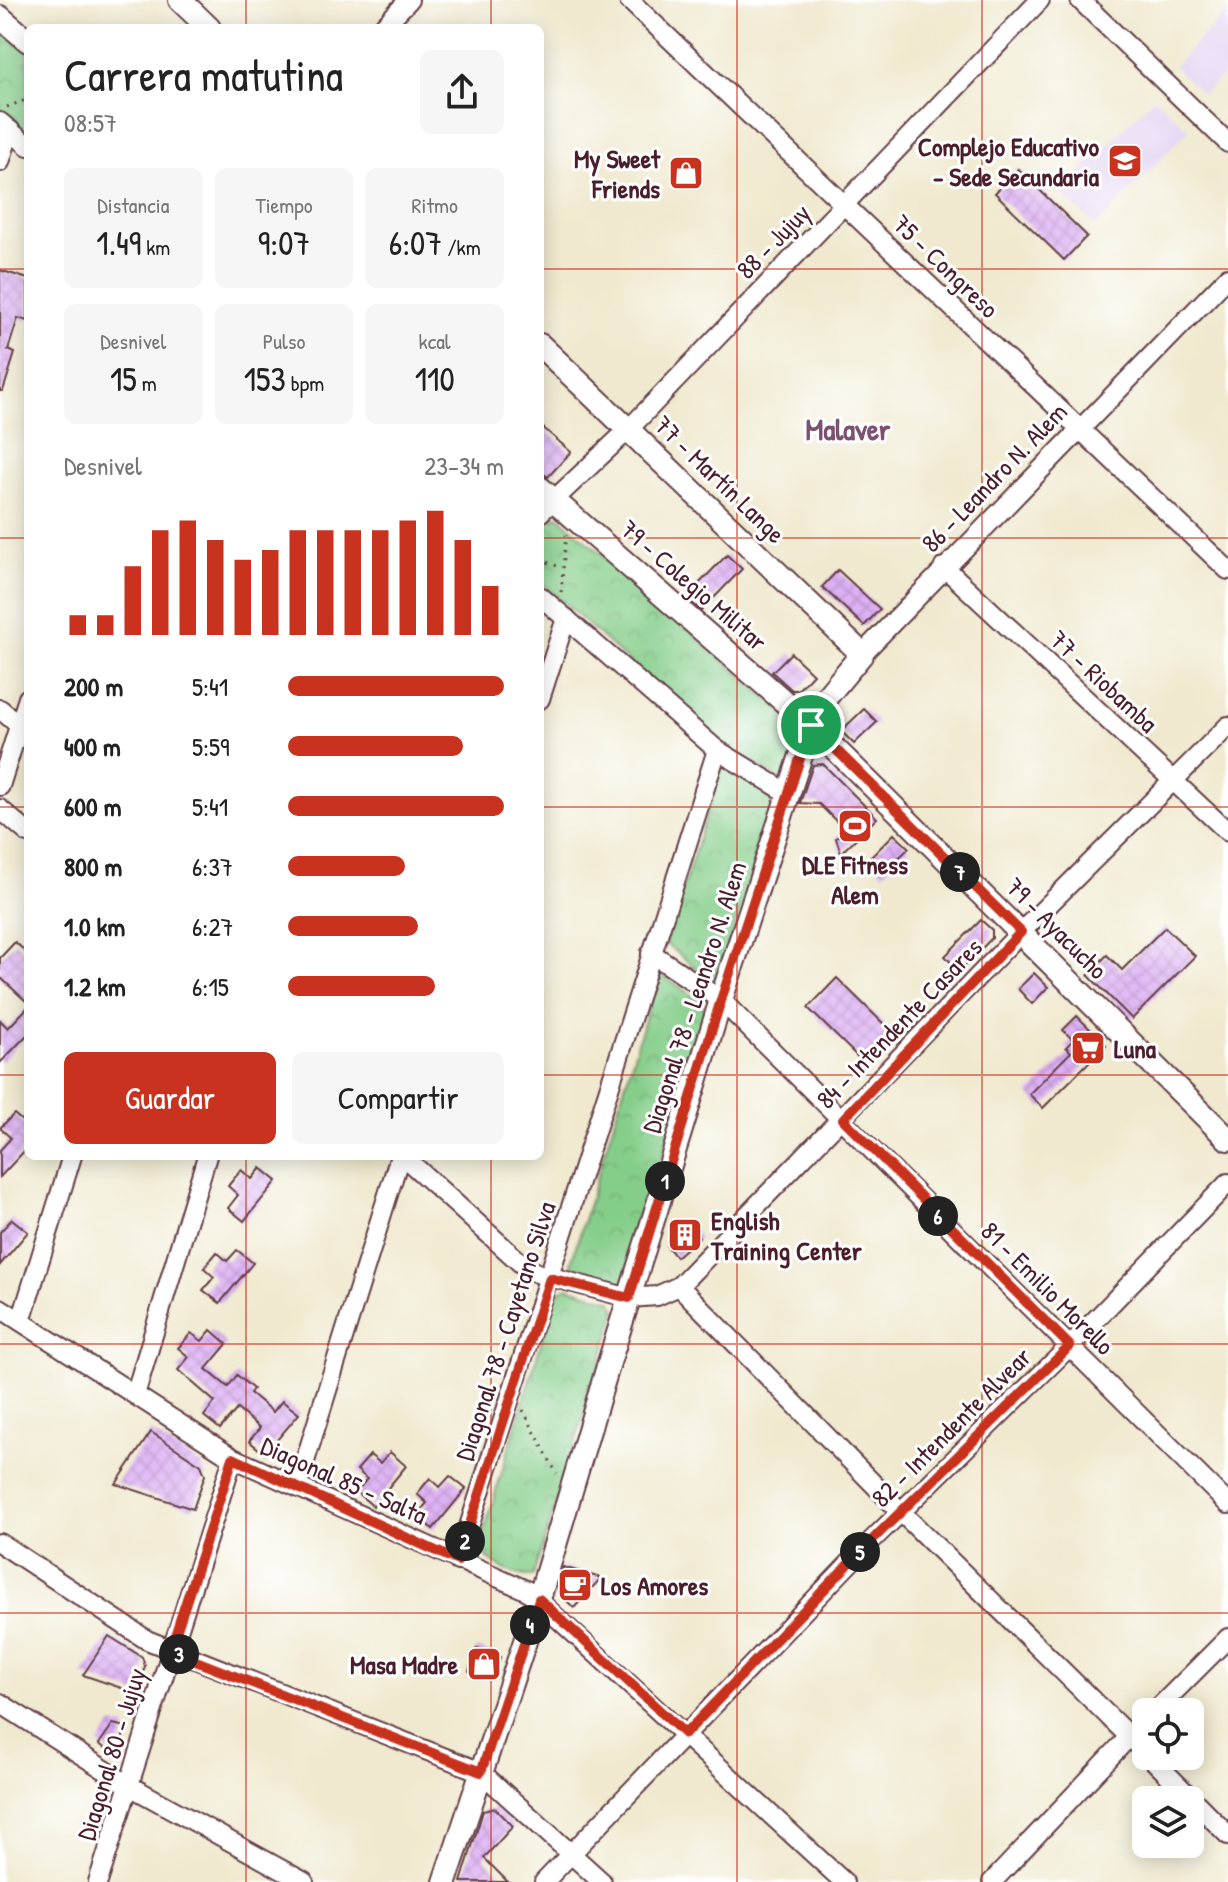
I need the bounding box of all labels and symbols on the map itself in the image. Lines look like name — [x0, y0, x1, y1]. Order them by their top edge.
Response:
place label: Complejo Educativo - Sede Secundaria — [918, 129, 1100, 194]
place label: My Sweet Friends — [574, 141, 661, 206]
school or university icon: Complejo Educativo - Sede Secundaria — [1106, 142, 1144, 180]
shop icon: My Sweet Friends — [667, 154, 705, 192]
street label: 88 - Jujuy — [728, 196, 818, 286]
street label: 75 - Congreso — [885, 206, 1007, 326]
street label: 86 - Leandro N. Alem — [913, 394, 1075, 560]
street label: 77 - Martín Lange — [647, 407, 793, 551]
district label: Malaver — [806, 409, 891, 449]
street label: 79 - Colegio Militar — [613, 511, 775, 659]
street label: 77 - Riobamba — [1042, 622, 1166, 740]
pin — [777, 691, 845, 759]
sports icon: DLE Fitness Alem — [836, 807, 874, 845]
place label: DLE Fitness Alem — [802, 847, 908, 912]
pin: 7 — [940, 852, 980, 892]
street label: Diagonal 78 - Leandro N. Alem — [634, 857, 754, 1137]
street label: 79 - Ayacucho — [998, 869, 1116, 987]
street label: 84 - Intendente Casares — [808, 930, 990, 1116]
supermarket icon: Luna — [1069, 1029, 1107, 1067]
place label: Luna — [1114, 1031, 1157, 1066]
pin: 1 — [645, 1161, 685, 1201]
pin: 6 — [918, 1196, 958, 1236]
street label: Diagonal 78 - Cayetano Silva — [447, 1197, 563, 1465]
place label: English Training Center — [710, 1203, 863, 1269]
street label: 81 - Emilio Morello — [974, 1214, 1122, 1362]
building icon: English Training Center — [666, 1216, 704, 1254]
street label: 82 - Intendente Alvear — [863, 1339, 1039, 1515]
street label: Diagonal 85 - Salta — [256, 1428, 432, 1532]
pin: 2 — [445, 1521, 485, 1561]
pin: 5 — [840, 1532, 880, 1572]
cafe icon: Los Amores — [556, 1566, 594, 1604]
place label: Los Amores — [601, 1568, 708, 1603]
pin: 4 — [510, 1605, 550, 1645]
pin: 3 — [159, 1634, 199, 1674]
shop icon: Masa Madre — [465, 1645, 503, 1683]
place label: Masa Madre — [350, 1647, 459, 1682]
street label: Diagonal 80 - Jujuy — [68, 1664, 154, 1844]

